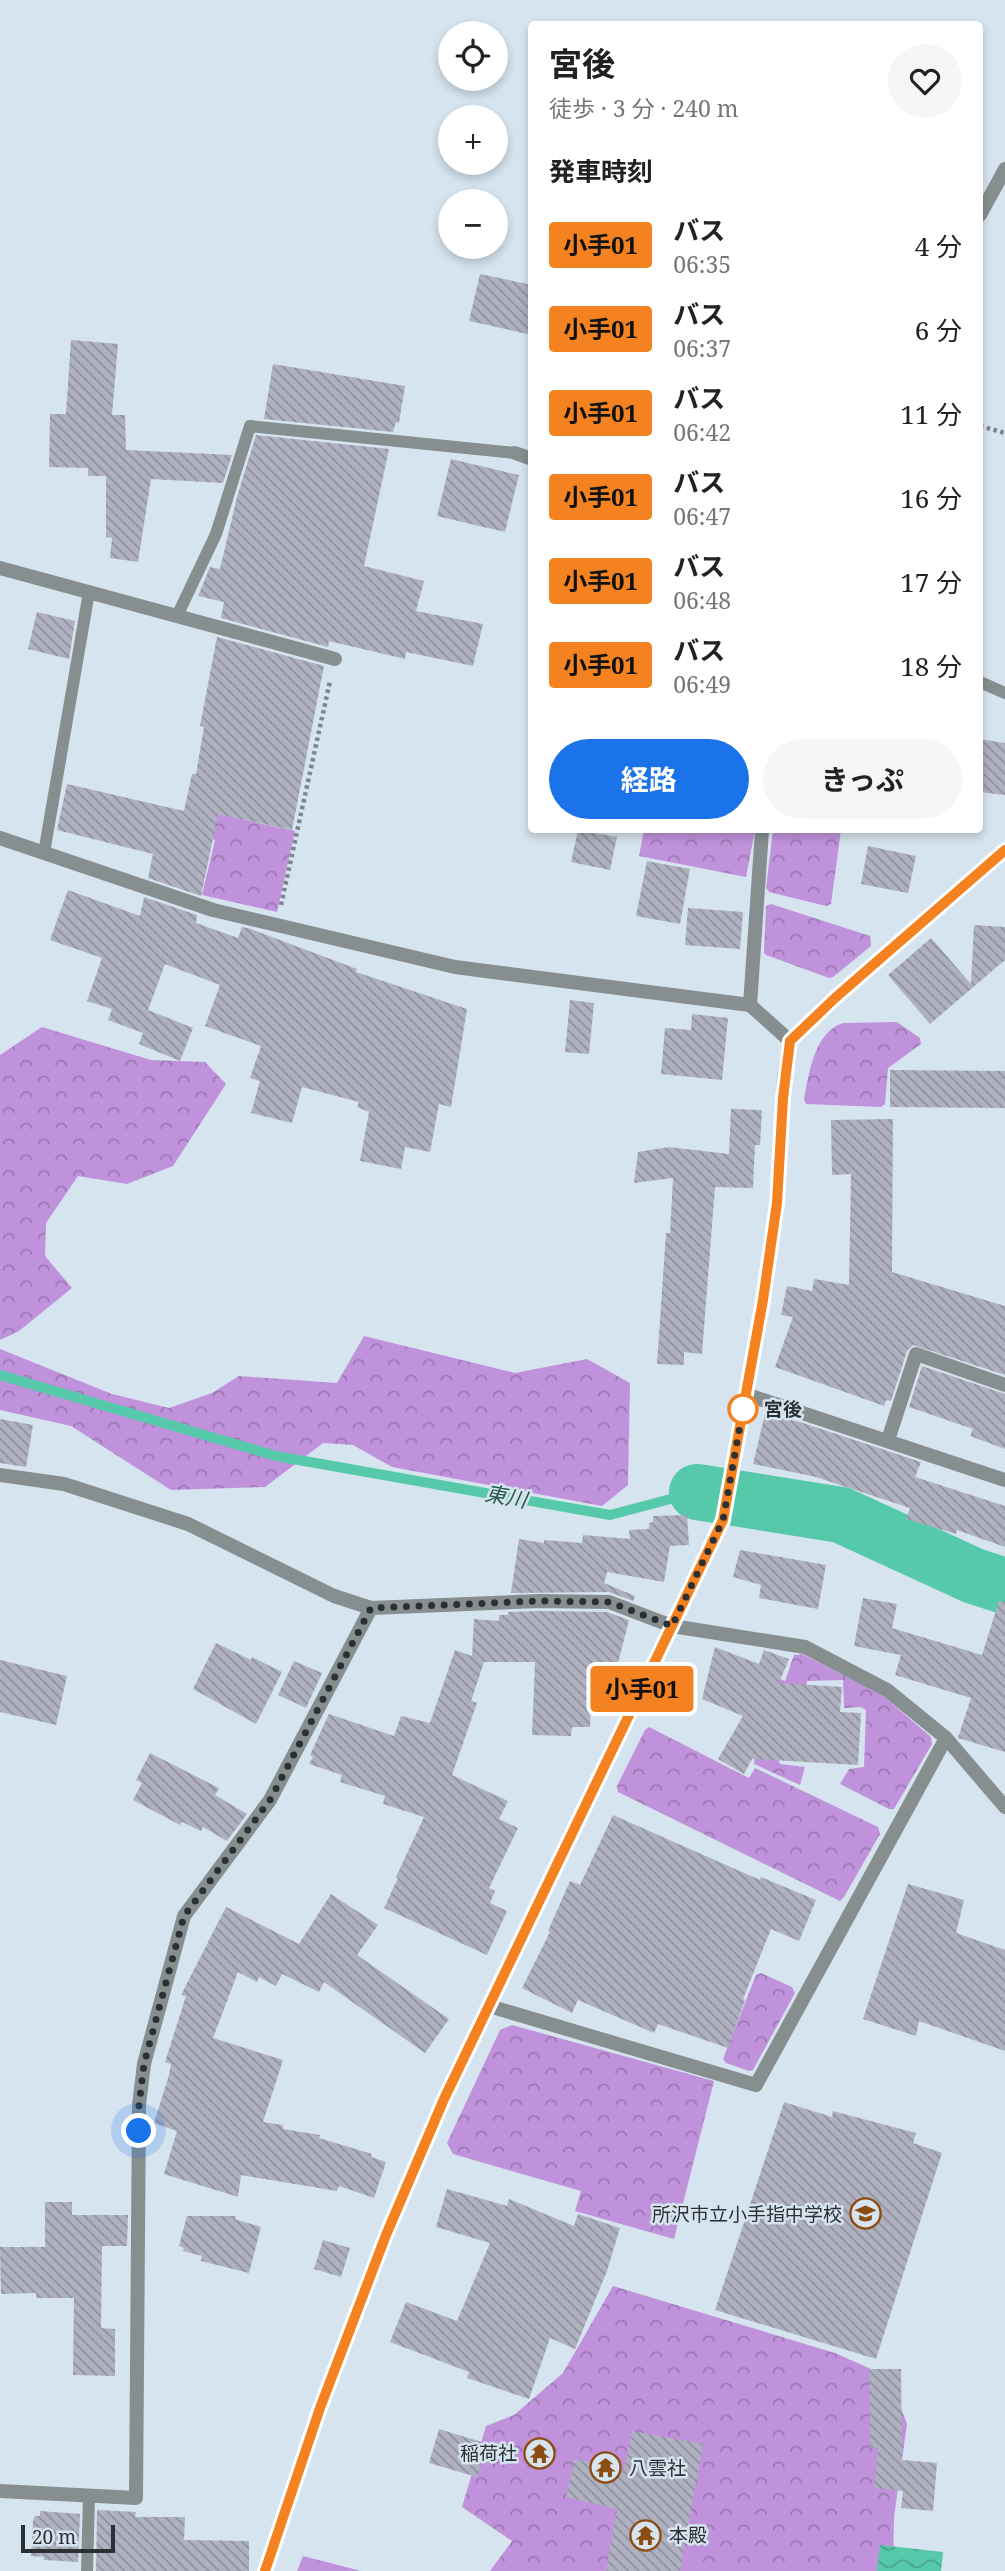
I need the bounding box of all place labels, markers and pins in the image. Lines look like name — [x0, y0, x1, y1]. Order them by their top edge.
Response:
marker: 宮後 — [728, 1394, 758, 1424]
place label: 宮後 — [764, 1396, 802, 1422]
school or university icon: 所沢市立小手指中学校 — [848, 2197, 882, 2231]
place label: 所沢市立小手指中学校 — [652, 2201, 842, 2227]
temple icon: 稲荷社 — [523, 2436, 557, 2470]
place label: 稲荷社 — [460, 2440, 517, 2466]
temple icon: 八雲社 — [589, 2451, 623, 2485]
place label: 八雲社 — [629, 2455, 686, 2481]
temple icon: 本殿 — [629, 2518, 663, 2552]
place label: 本殿 — [669, 2522, 707, 2548]

